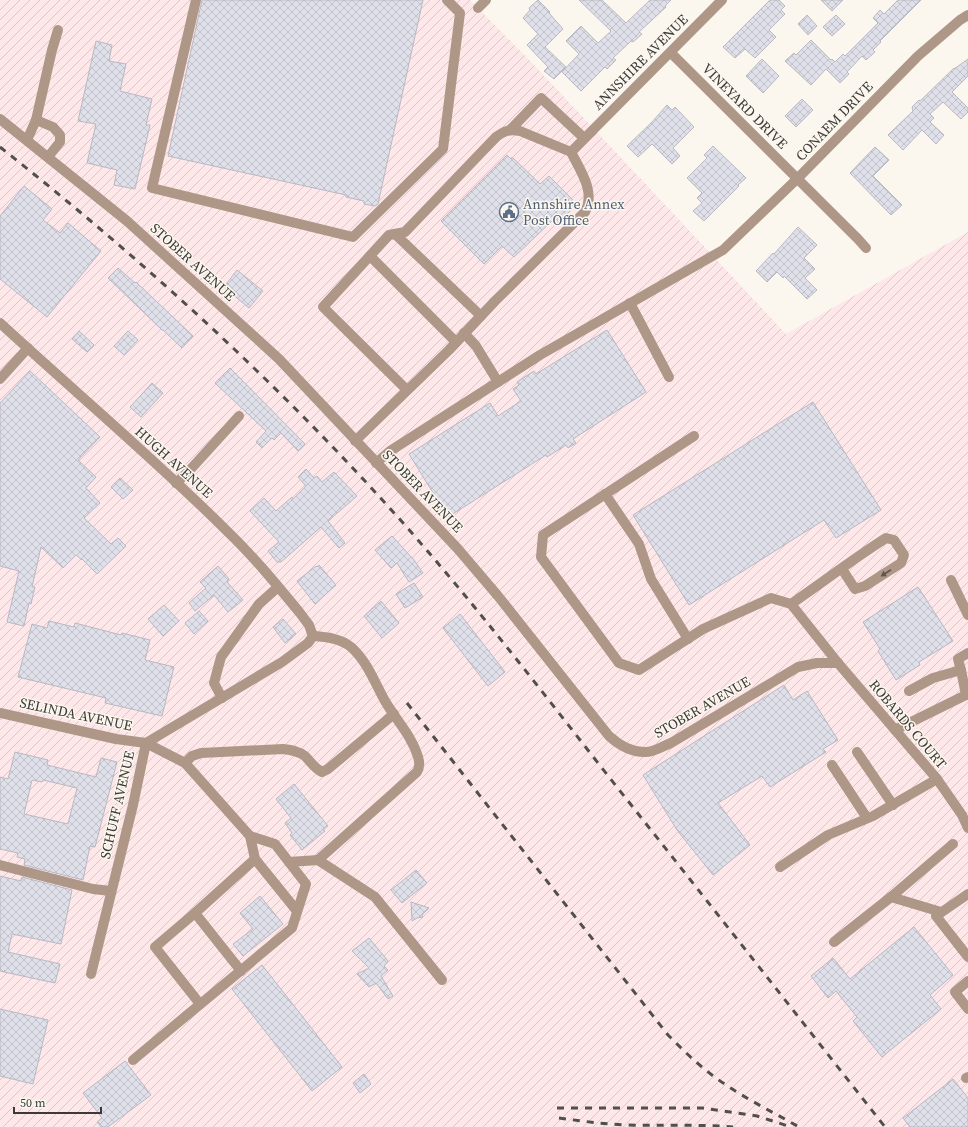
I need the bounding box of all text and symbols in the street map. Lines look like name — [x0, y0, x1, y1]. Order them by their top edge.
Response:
street label: ANNSHIRE AVENUE — [588, 10, 692, 114]
street label: VINEYARD DRIVE — [698, 59, 792, 153]
street label: CONAEM DRIVE — [791, 77, 877, 165]
place label: Annshire Annex Post Office — [523, 194, 625, 230]
public building icon: Annshire Annex Post Office — [498, 201, 520, 223]
street label: STOBER AVENUE — [146, 218, 240, 306]
street label: HUGH AVENUE — [131, 422, 217, 502]
street label: STOBER AVENUE — [378, 445, 468, 537]
one-way arrow — [881, 569, 891, 577]
street label: STOBER AVENUE — [650, 671, 754, 743]
street label: ROBARDS COURT — [865, 675, 952, 773]
street label: SELINDA AVENUE — [18, 692, 134, 736]
street label: SCHUFF AVENUE — [95, 749, 139, 861]
scale bar — [14, 1089, 101, 1115]
text: 50 m — [20, 1095, 46, 1111]

